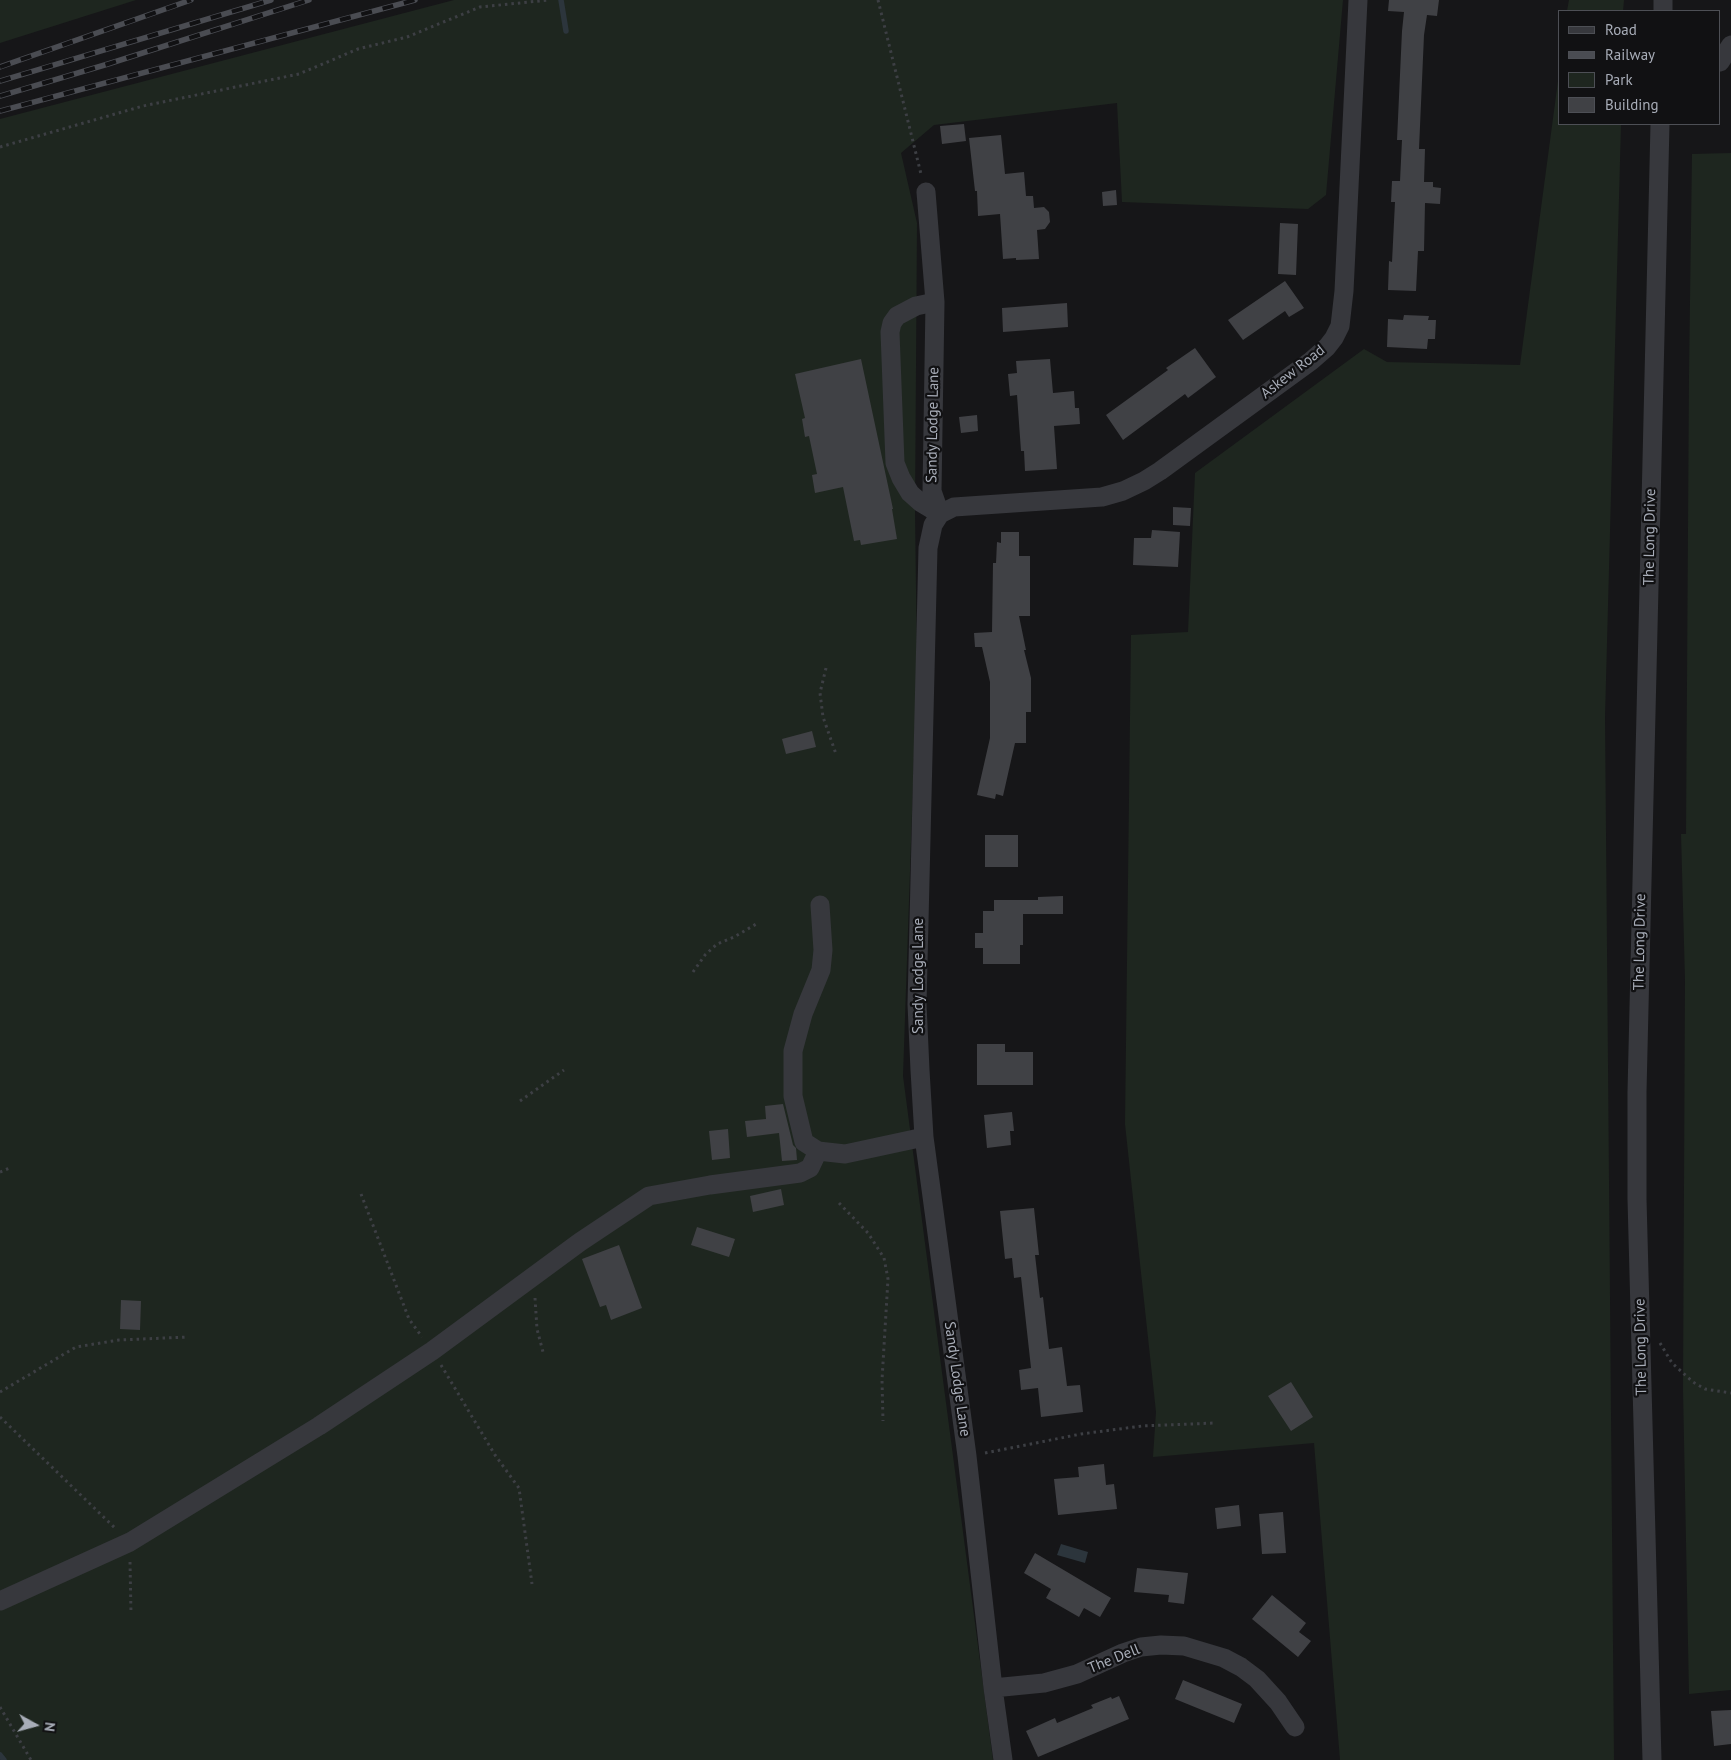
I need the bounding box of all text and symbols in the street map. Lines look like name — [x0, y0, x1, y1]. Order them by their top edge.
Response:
legend — [1558, 10, 1721, 125]
text: Road — [1605, 20, 1637, 39]
text: Railway — [1605, 45, 1655, 64]
text: Park — [1605, 70, 1633, 89]
text: Building — [1605, 95, 1659, 114]
street label: Askew Road — [1257, 341, 1329, 403]
street label: Sandy Lodge Lane — [923, 367, 943, 483]
street label: The Long Drive — [1640, 488, 1660, 586]
street label: The Long Drive — [1630, 893, 1650, 991]
street label: Sandy Lodge Lane — [910, 918, 928, 1034]
street label: The Long Drive — [1631, 1298, 1651, 1396]
street label: Sandy Lodge Lane — [940, 1320, 974, 1438]
street label: The Dell — [1085, 1640, 1143, 1678]
north arrow — [10, 1700, 60, 1750]
text: N — [40, 1721, 59, 1732]

